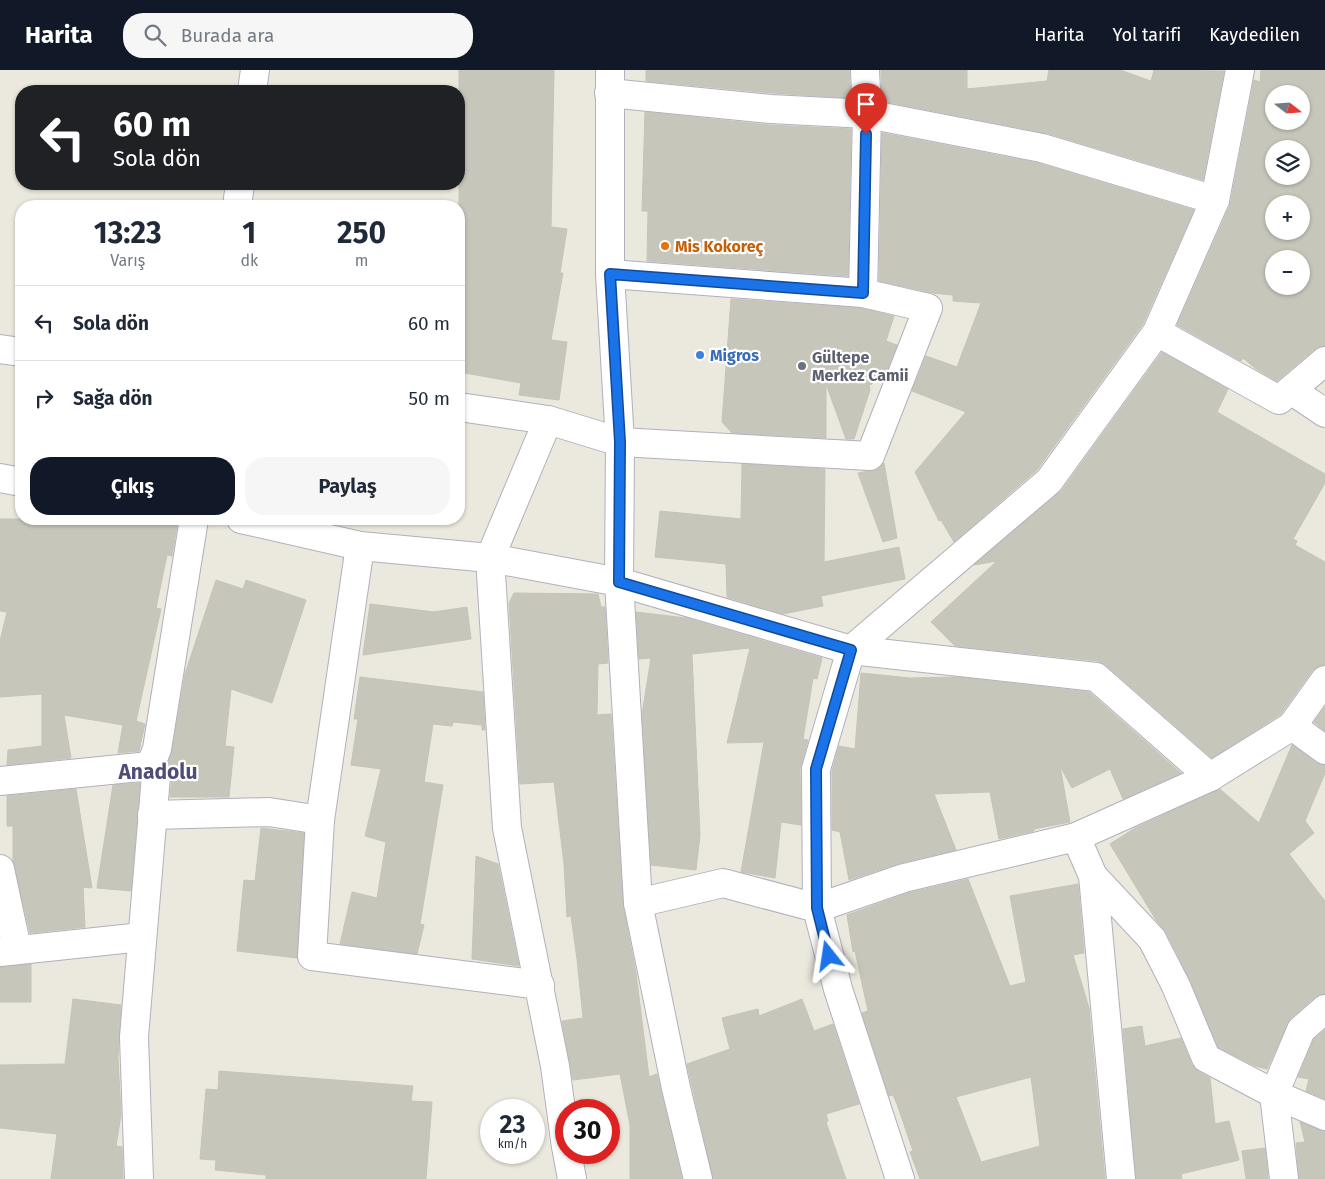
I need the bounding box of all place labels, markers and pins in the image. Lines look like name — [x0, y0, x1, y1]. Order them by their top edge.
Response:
pin — [845, 83, 887, 134]
place label: Mis Kokoreç — [675, 237, 764, 257]
marker: Mis Kokoreç — [659, 240, 671, 252]
place label: Migros — [710, 346, 759, 365]
place label: Gültepe Merkez Camii — [812, 348, 909, 385]
marker: Migros — [694, 349, 706, 361]
marker: Gültepe Merkez Camii — [796, 360, 808, 372]

